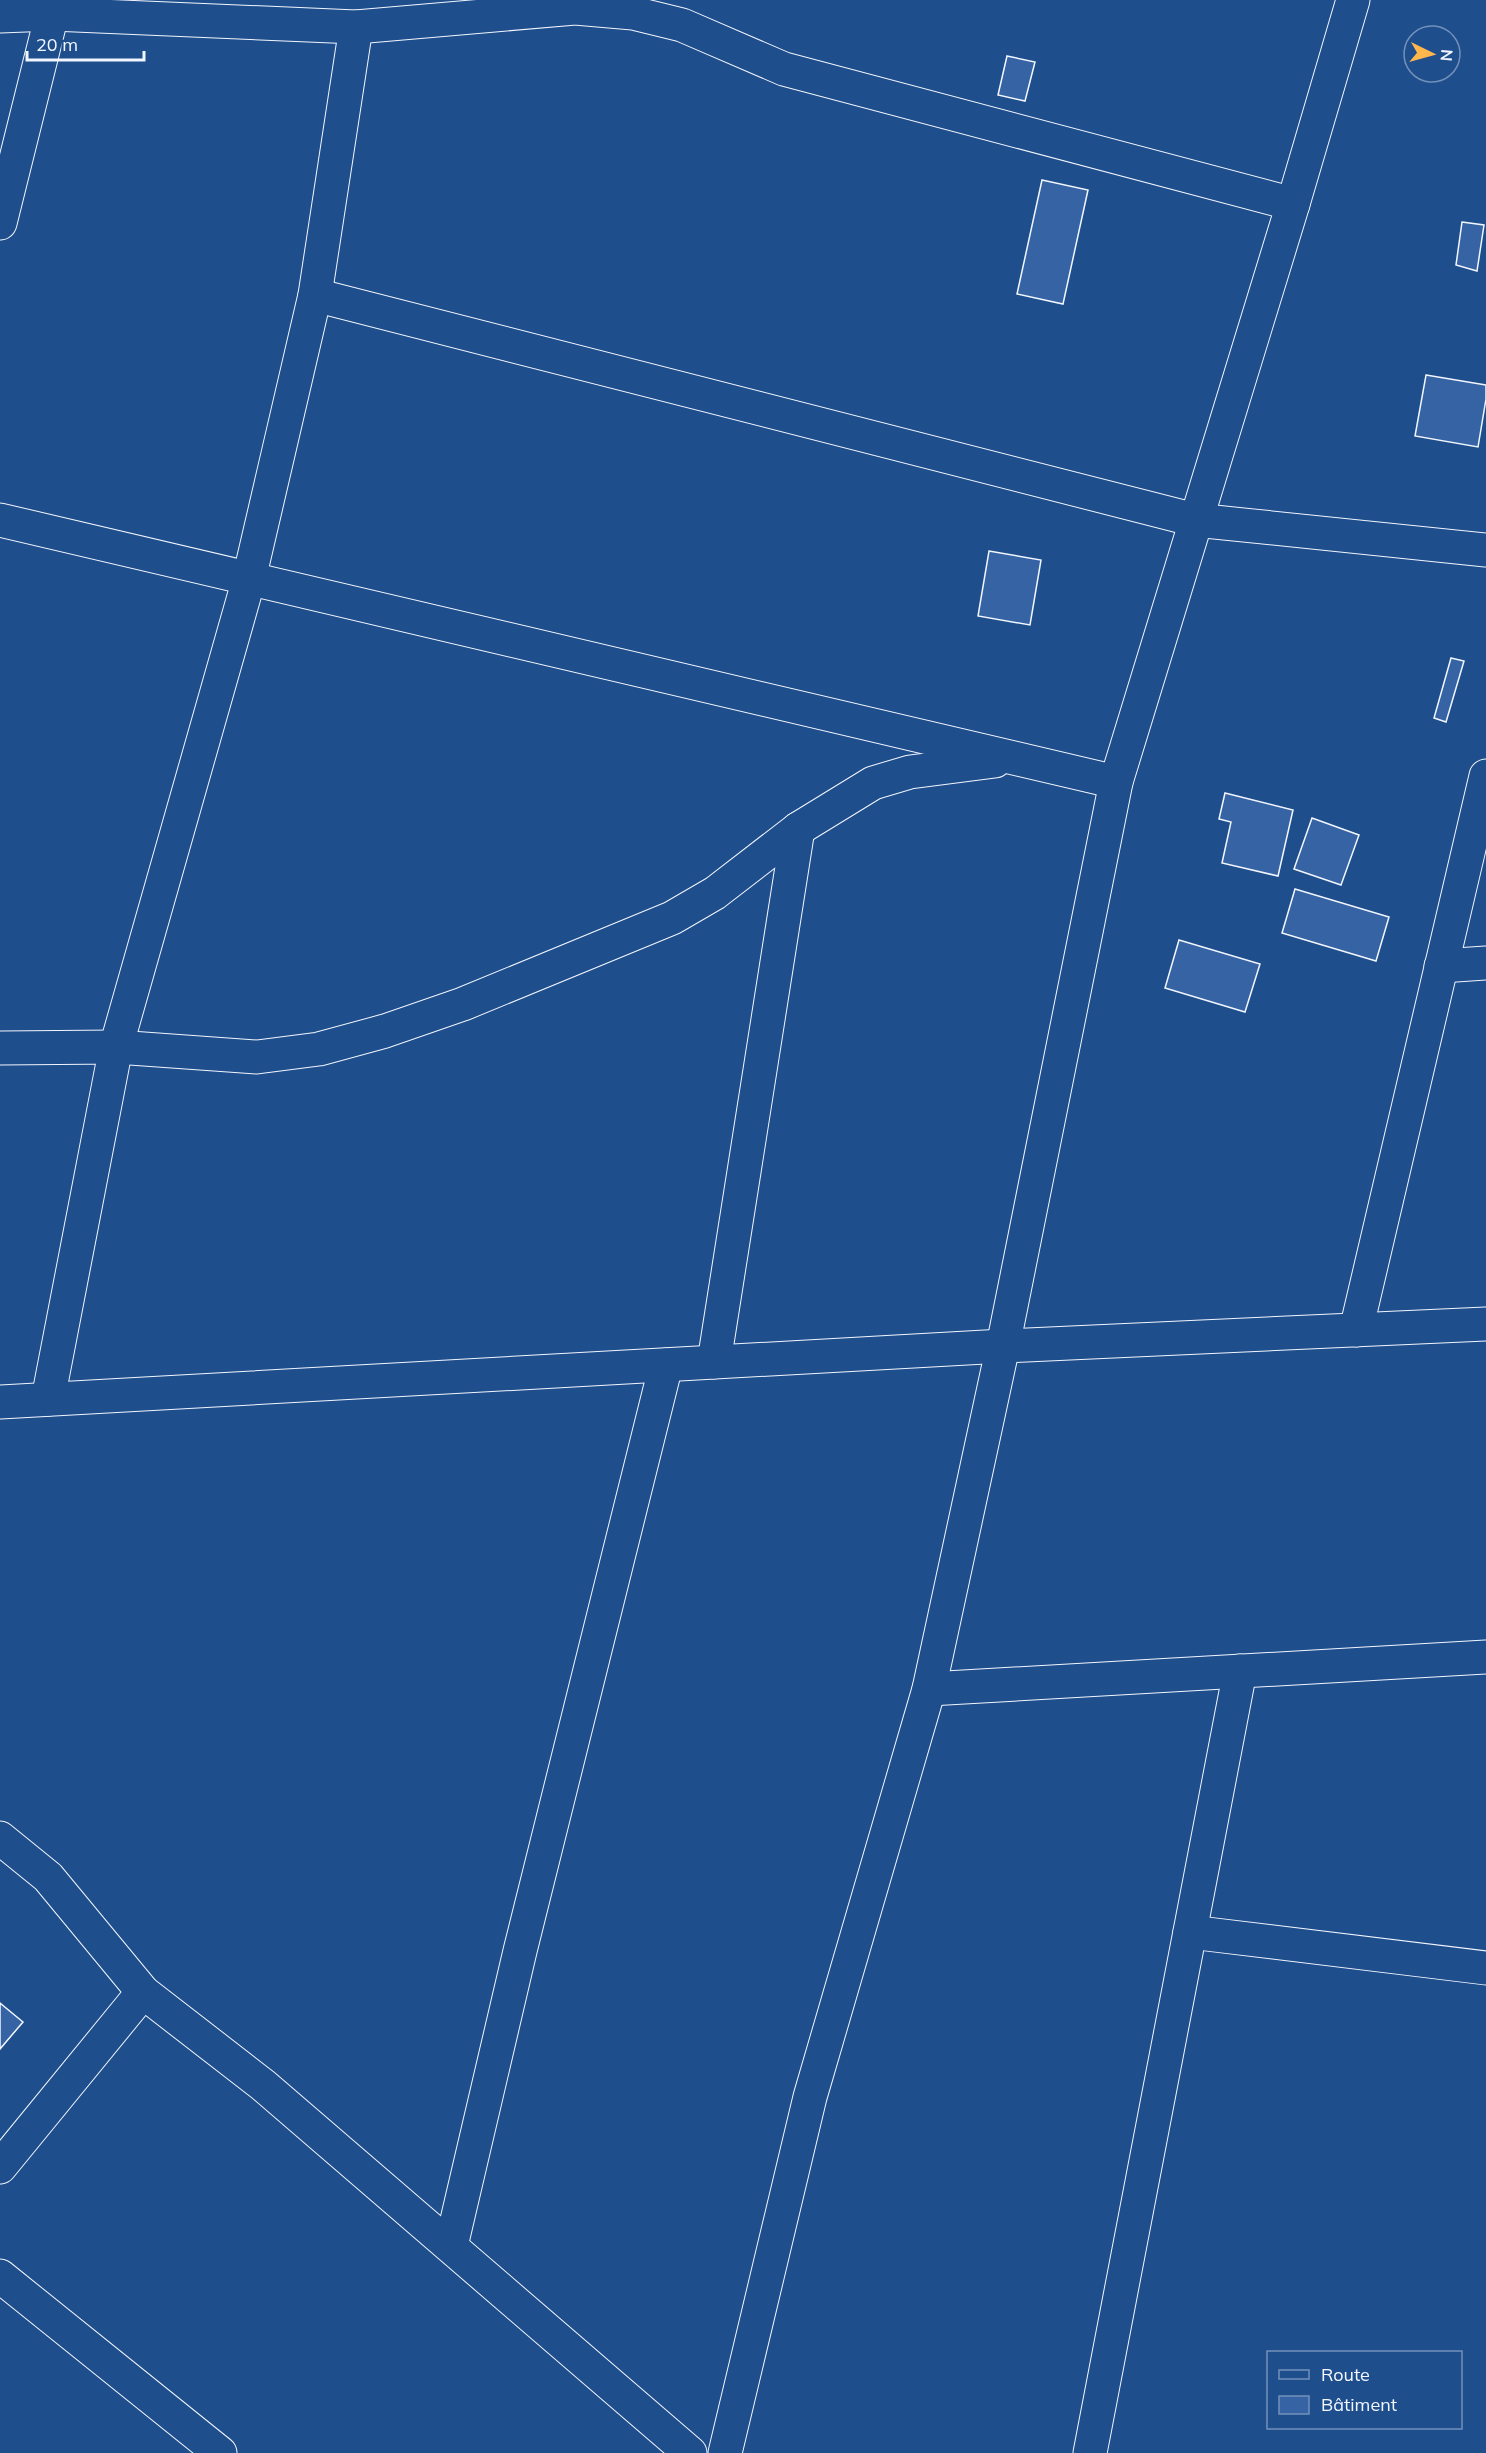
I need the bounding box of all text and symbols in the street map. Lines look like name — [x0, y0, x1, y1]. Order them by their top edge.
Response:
scale bar — [27, 24, 144, 62]
north arrow — [1402, 24, 1462, 84]
text: 20 m — [36, 33, 78, 56]
text: N — [1436, 48, 1457, 62]
legend — [1267, 2351, 1462, 2429]
text: Route — [1321, 2363, 1370, 2386]
text: Bâtiment — [1321, 2393, 1397, 2416]

